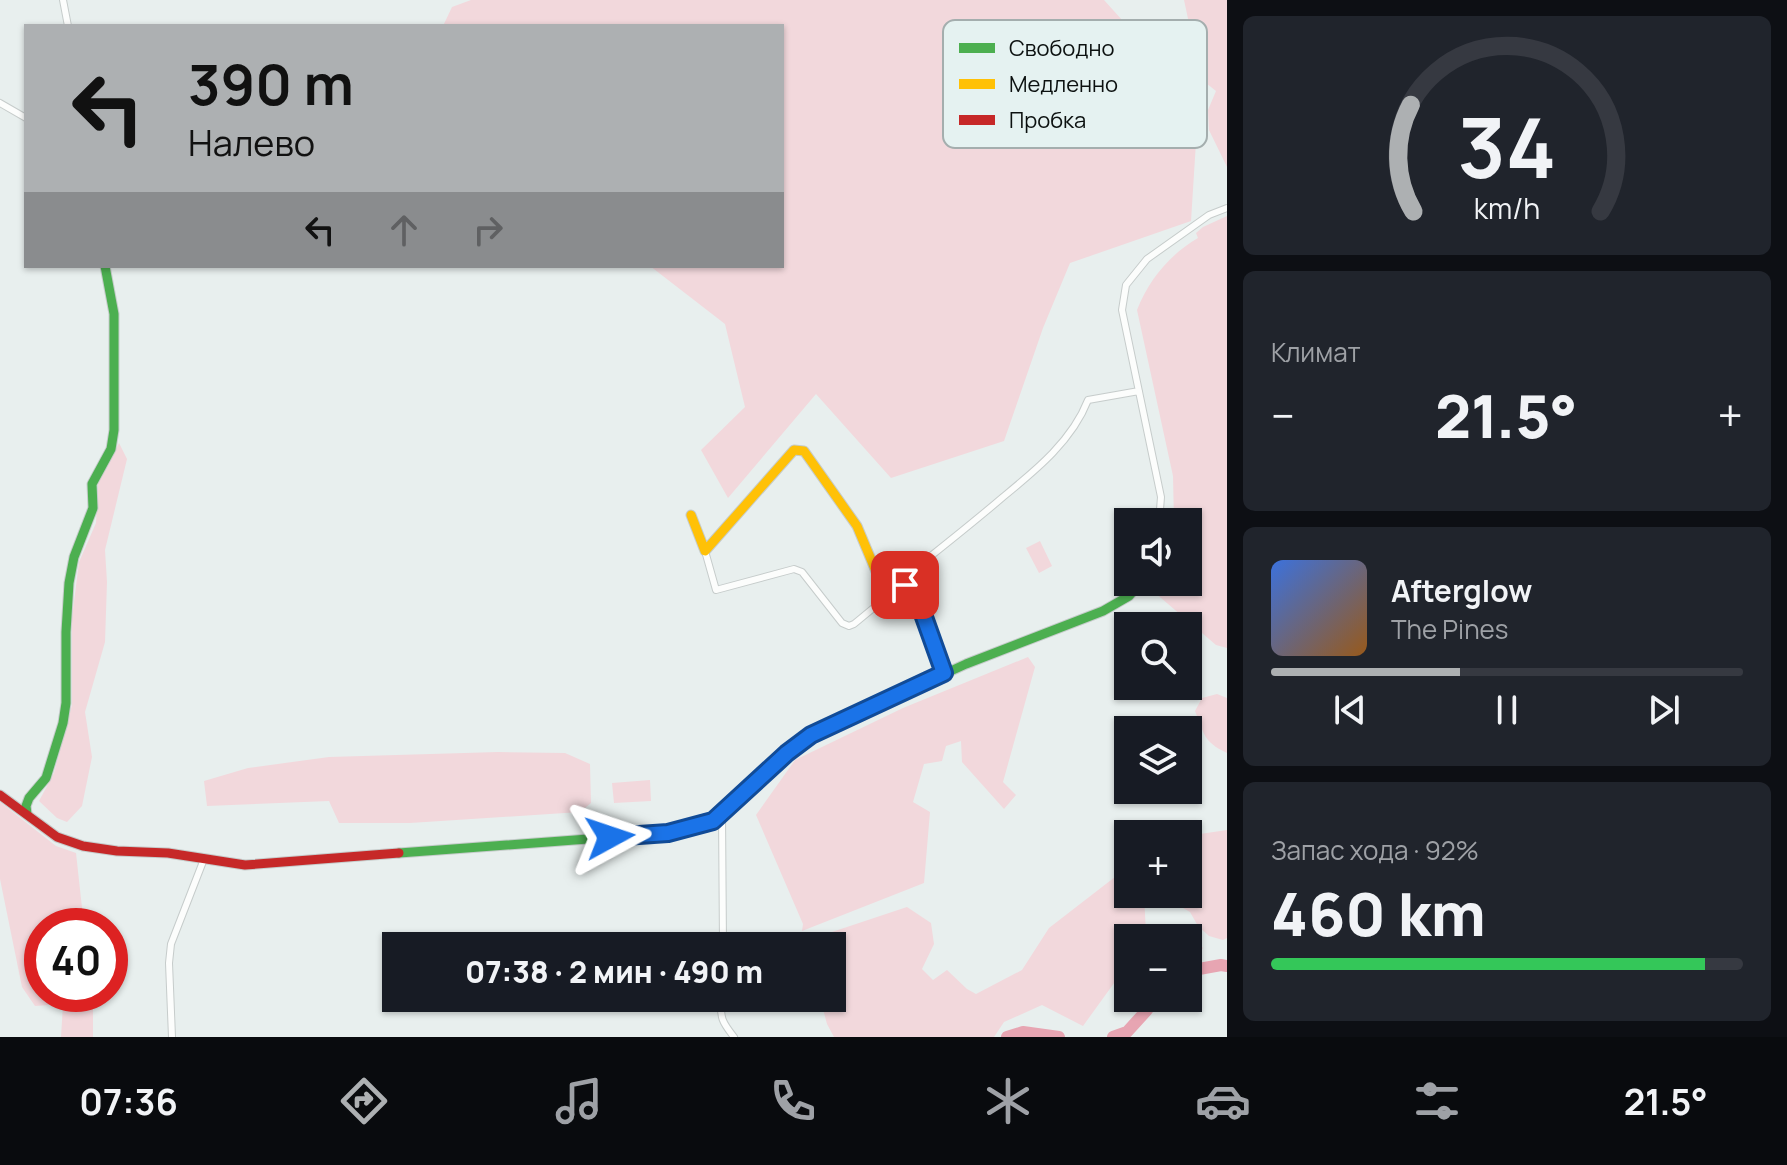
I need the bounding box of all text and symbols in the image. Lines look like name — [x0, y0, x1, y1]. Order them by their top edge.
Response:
legend — [943, 20, 1207, 148]
text: Свободно — [1009, 33, 1115, 63]
text: 390 m — [188, 45, 354, 122]
icon: left — [56, 56, 160, 160]
text: Медленно — [1009, 69, 1118, 99]
text: 34 — [1457, 88, 1557, 202]
text: Пробка — [1009, 105, 1086, 135]
text: Налево — [188, 118, 315, 167]
text: km/h — [1474, 189, 1540, 228]
icon: left — [298, 208, 342, 252]
icon: ahead — [382, 208, 426, 252]
icon: right — [466, 208, 510, 252]
text: Климат — [1271, 334, 1361, 370]
text: 21.5° — [1435, 374, 1578, 456]
text: − — [1271, 385, 1295, 445]
text: + — [1718, 385, 1743, 445]
map controls — [1114, 508, 1202, 1012]
button: sound — [1114, 508, 1202, 596]
pin — [871, 551, 939, 619]
icon: arrive — [883, 563, 927, 607]
text: Afterglow — [1391, 570, 1532, 611]
text: The Pines — [1391, 611, 1508, 647]
button: search — [1114, 612, 1202, 700]
icon: previous — [1328, 688, 1372, 732]
icon: pause — [1485, 688, 1529, 732]
icon: next — [1642, 688, 1686, 732]
button: layers — [1114, 716, 1202, 804]
position arrow — [568, 795, 652, 879]
button: + — [1114, 820, 1202, 908]
text: Запас хода · 92% — [1271, 832, 1479, 868]
text: 460 km — [1271, 872, 1486, 954]
speed limit sign: 40 — [24, 908, 128, 1012]
button: − — [1114, 924, 1202, 1012]
text: 07:38 · 2 мин · 490 m — [465, 951, 763, 992]
icon: directions — [336, 1073, 392, 1129]
icon: music — [551, 1073, 607, 1129]
icon: phone — [765, 1073, 821, 1129]
icon: climate — [980, 1073, 1036, 1129]
icon: car — [1195, 1073, 1251, 1129]
icon: filters — [1409, 1073, 1465, 1129]
text: 07:36 — [79, 1077, 178, 1126]
text: 21.5° — [1624, 1077, 1708, 1126]

